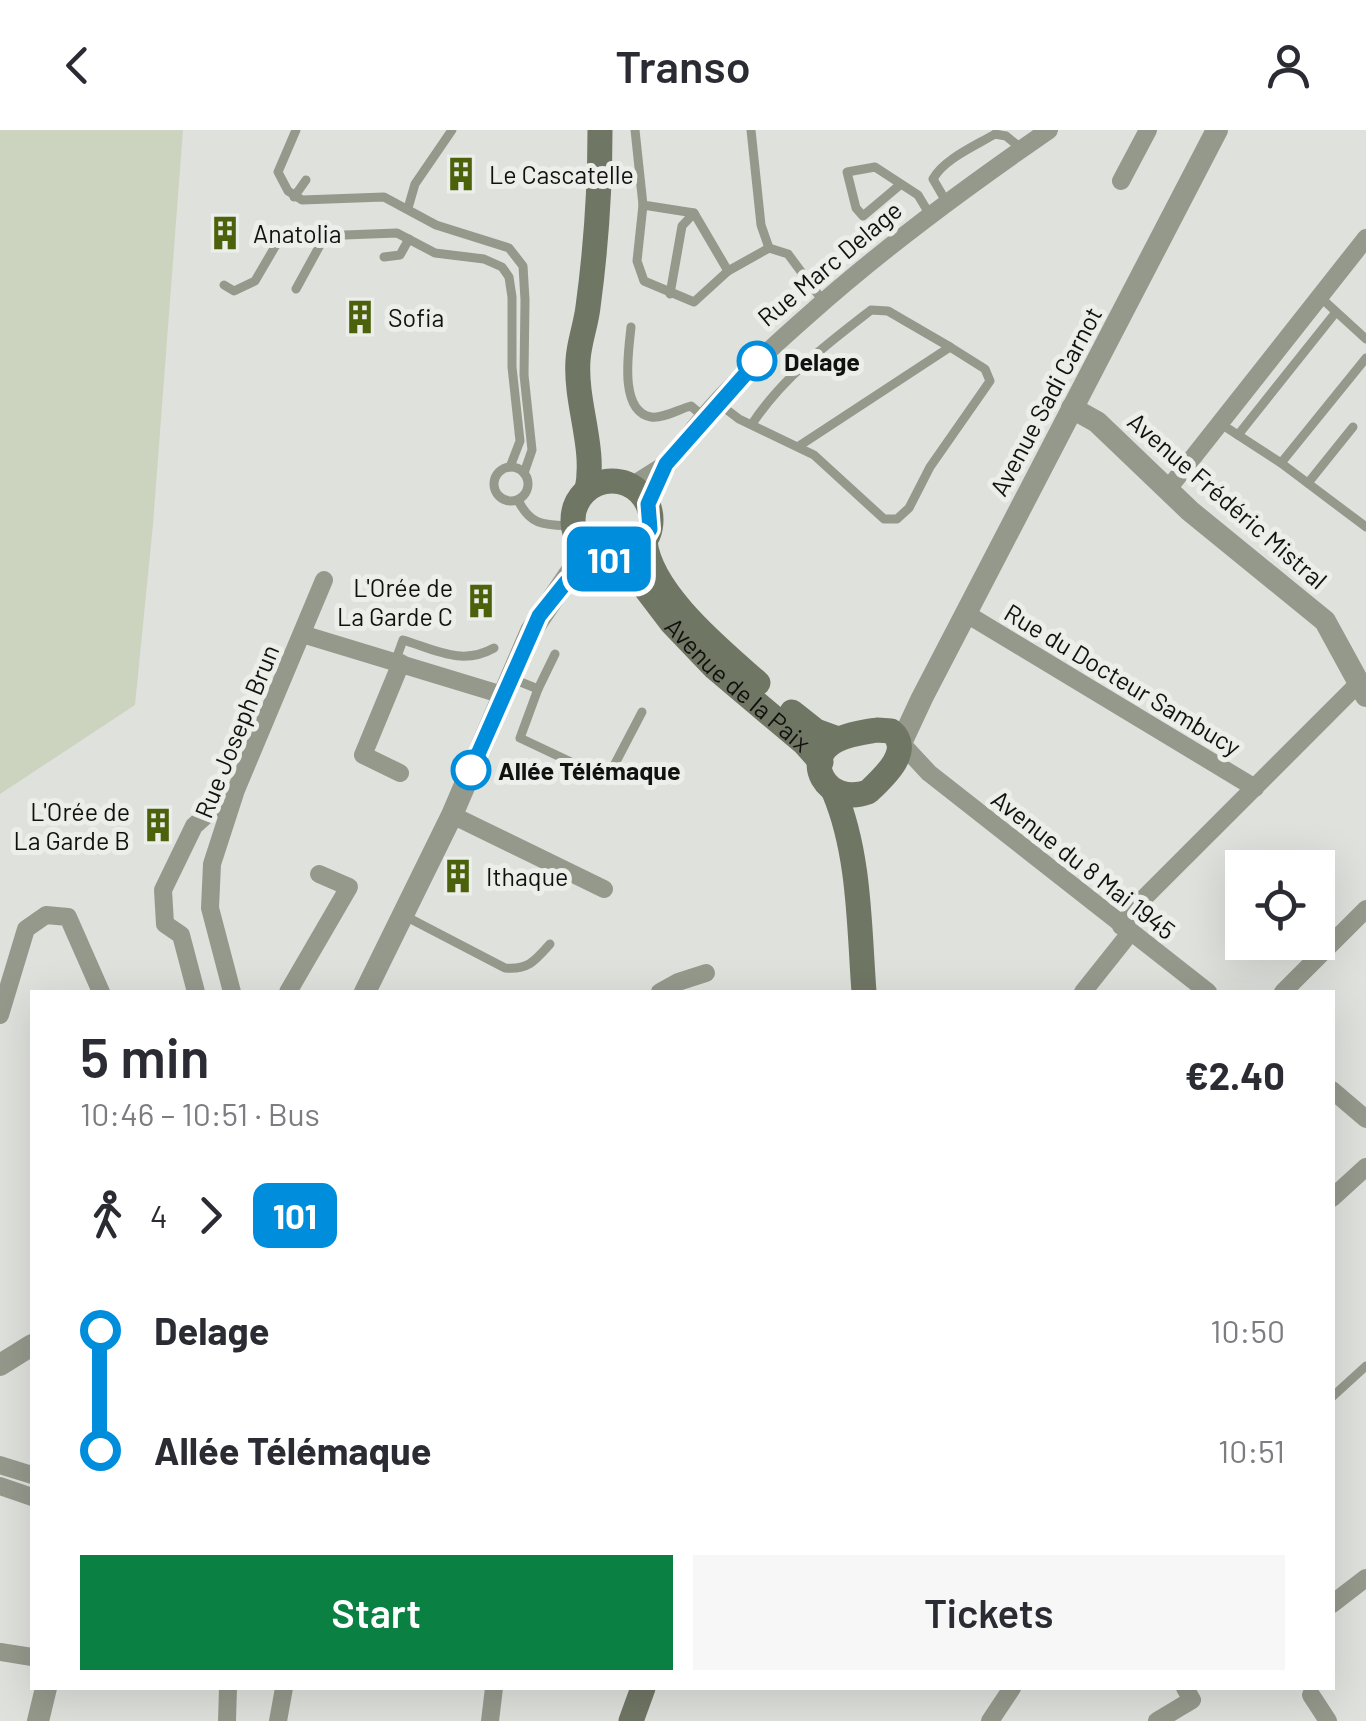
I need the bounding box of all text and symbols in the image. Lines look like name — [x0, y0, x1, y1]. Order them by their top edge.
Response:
icon: back — [50, 38, 105, 93]
text: Transo — [615, 38, 751, 92]
icon: person — [1261, 38, 1316, 93]
building icon: Le Cascatelle — [442, 155, 480, 193]
place label: Le Cascatelle — [489, 159, 634, 189]
street label: Rue Marc Delage — [751, 194, 907, 332]
building icon: Anatolia — [206, 214, 244, 252]
place label: Anatolia — [253, 218, 342, 248]
building icon: Sofia — [341, 298, 379, 336]
street label: Avenue Sadi Carnot — [983, 301, 1107, 501]
place label: Sofia — [388, 302, 444, 332]
marker: Delage — [738, 342, 776, 380]
place label: Delage — [784, 346, 860, 376]
street label: Avenue Frédéric Mistral — [1122, 405, 1334, 595]
line badge: 101 — [552, 526, 666, 592]
text: 101 — [587, 538, 631, 580]
place label: L'Orée de La Garde C — [337, 572, 453, 631]
building icon: L'Orée de La Garde C — [462, 582, 500, 620]
street label: Rue du Docteur Sambucy — [999, 597, 1247, 761]
street label: Avenue de la Paix — [659, 611, 817, 757]
street label: Rue Joseph Brun — [188, 640, 284, 822]
marker: Allée Télémaque — [452, 751, 490, 789]
place label: Allée Télémaque — [498, 755, 681, 785]
street label: Avenue du 8 Mai 1945 — [986, 783, 1182, 945]
place label: L'Orée de La Garde B — [13, 796, 130, 855]
building icon: L'Orée de La Garde B — [139, 806, 177, 844]
map controls — [1225, 850, 1335, 960]
button: locate — [1225, 850, 1335, 960]
building icon: Ithaque — [439, 857, 477, 895]
place label: Ithaque — [486, 861, 568, 891]
text: 5 min — [80, 1023, 210, 1089]
text: €2.40 — [1185, 1052, 1285, 1098]
text: 10:46 – 10:51 · Bus — [80, 1094, 320, 1132]
icon: walk — [80, 1188, 135, 1243]
icon: forward — [183, 1188, 238, 1243]
text: 101 — [273, 1194, 317, 1236]
text: 4 — [150, 1196, 168, 1234]
text: Delage — [154, 1307, 269, 1353]
text: 10:50 — [1210, 1311, 1285, 1349]
text: Allée Télémaque — [154, 1427, 432, 1473]
text: 10:51 — [1218, 1431, 1285, 1469]
button: Start — [80, 1555, 673, 1670]
button: Tickets — [693, 1555, 1285, 1670]

